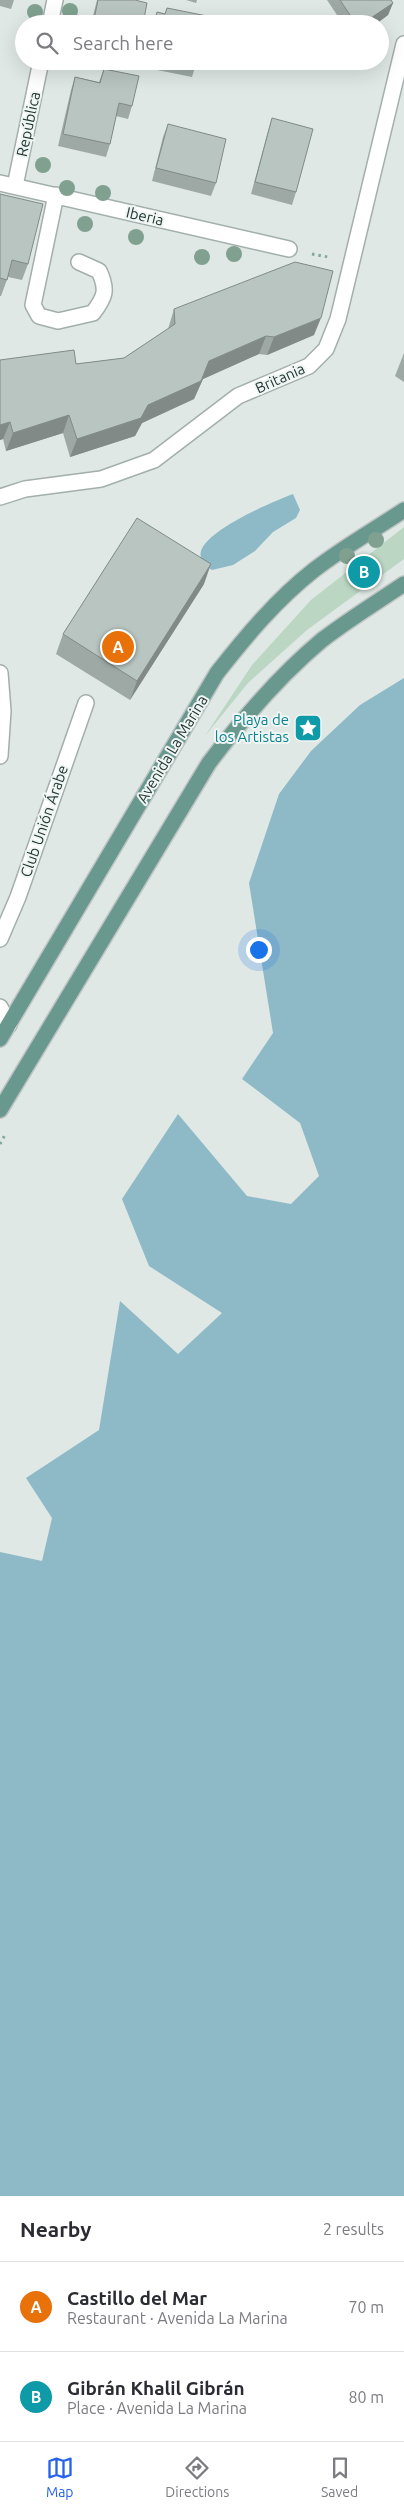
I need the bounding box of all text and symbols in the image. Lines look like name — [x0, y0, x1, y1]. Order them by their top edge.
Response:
search box — [15, 15, 389, 70]
icon: search — [33, 29, 61, 57]
text: Search here — [73, 32, 173, 54]
street label: República — [13, 90, 43, 158]
street label: Iberia — [125, 203, 165, 229]
street label: Britania — [253, 360, 307, 396]
pin: B — [348, 553, 380, 591]
pin: A — [102, 628, 134, 666]
street label: Avenida La Marina — [133, 692, 211, 806]
place label: Playa de los Artistas — [215, 711, 289, 745]
place icon: Playa de los Artistas — [293, 713, 323, 743]
street label: Club Unión Árabe — [17, 763, 71, 879]
your location — [246, 937, 272, 963]
text: Nearby — [20, 2217, 91, 2241]
text: 2 results — [323, 2220, 384, 2238]
text: Castillo del Mar — [67, 2287, 207, 2309]
text: A — [30, 2298, 42, 2316]
text: 70 m — [348, 2298, 384, 2316]
text: Restaurant · Avenida La Marina — [67, 2309, 288, 2327]
text: Gibrán Khalil Gibrán — [67, 2377, 245, 2399]
text: B — [31, 2388, 41, 2406]
text: 80 m — [348, 2388, 384, 2406]
text: Place · Avenida La Marina — [67, 2399, 247, 2417]
tab: Map — [46, 2454, 74, 2500]
tab: Directions — [165, 2454, 229, 2500]
tab: Saved — [321, 2454, 358, 2500]

